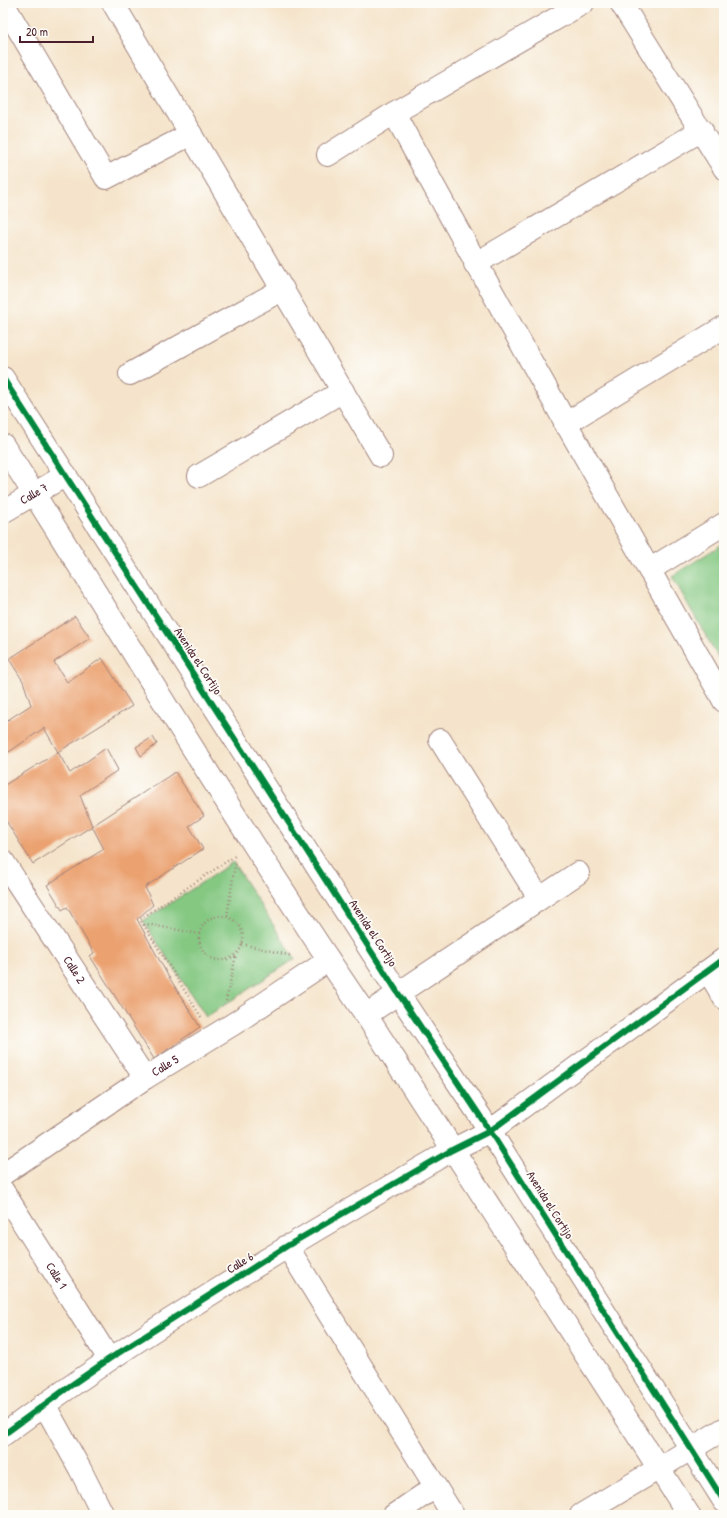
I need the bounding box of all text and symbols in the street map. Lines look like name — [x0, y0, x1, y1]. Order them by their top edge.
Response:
scale bar — [20, 18, 93, 44]
text: 20 m — [26, 23, 48, 40]
street label: Calle 7 — [17, 478, 51, 508]
street label: Avenida el Cortijo — [170, 624, 227, 698]
street label: Avenida el Cortijo — [345, 896, 402, 970]
street label: Calle 2 — [59, 952, 90, 987]
street label: Calle 5 — [148, 1050, 182, 1080]
street label: Avenida el Cortijo — [523, 1168, 578, 1242]
street label: Calle 6 — [223, 1248, 257, 1277]
street label: Calle 1 — [42, 1259, 72, 1292]

